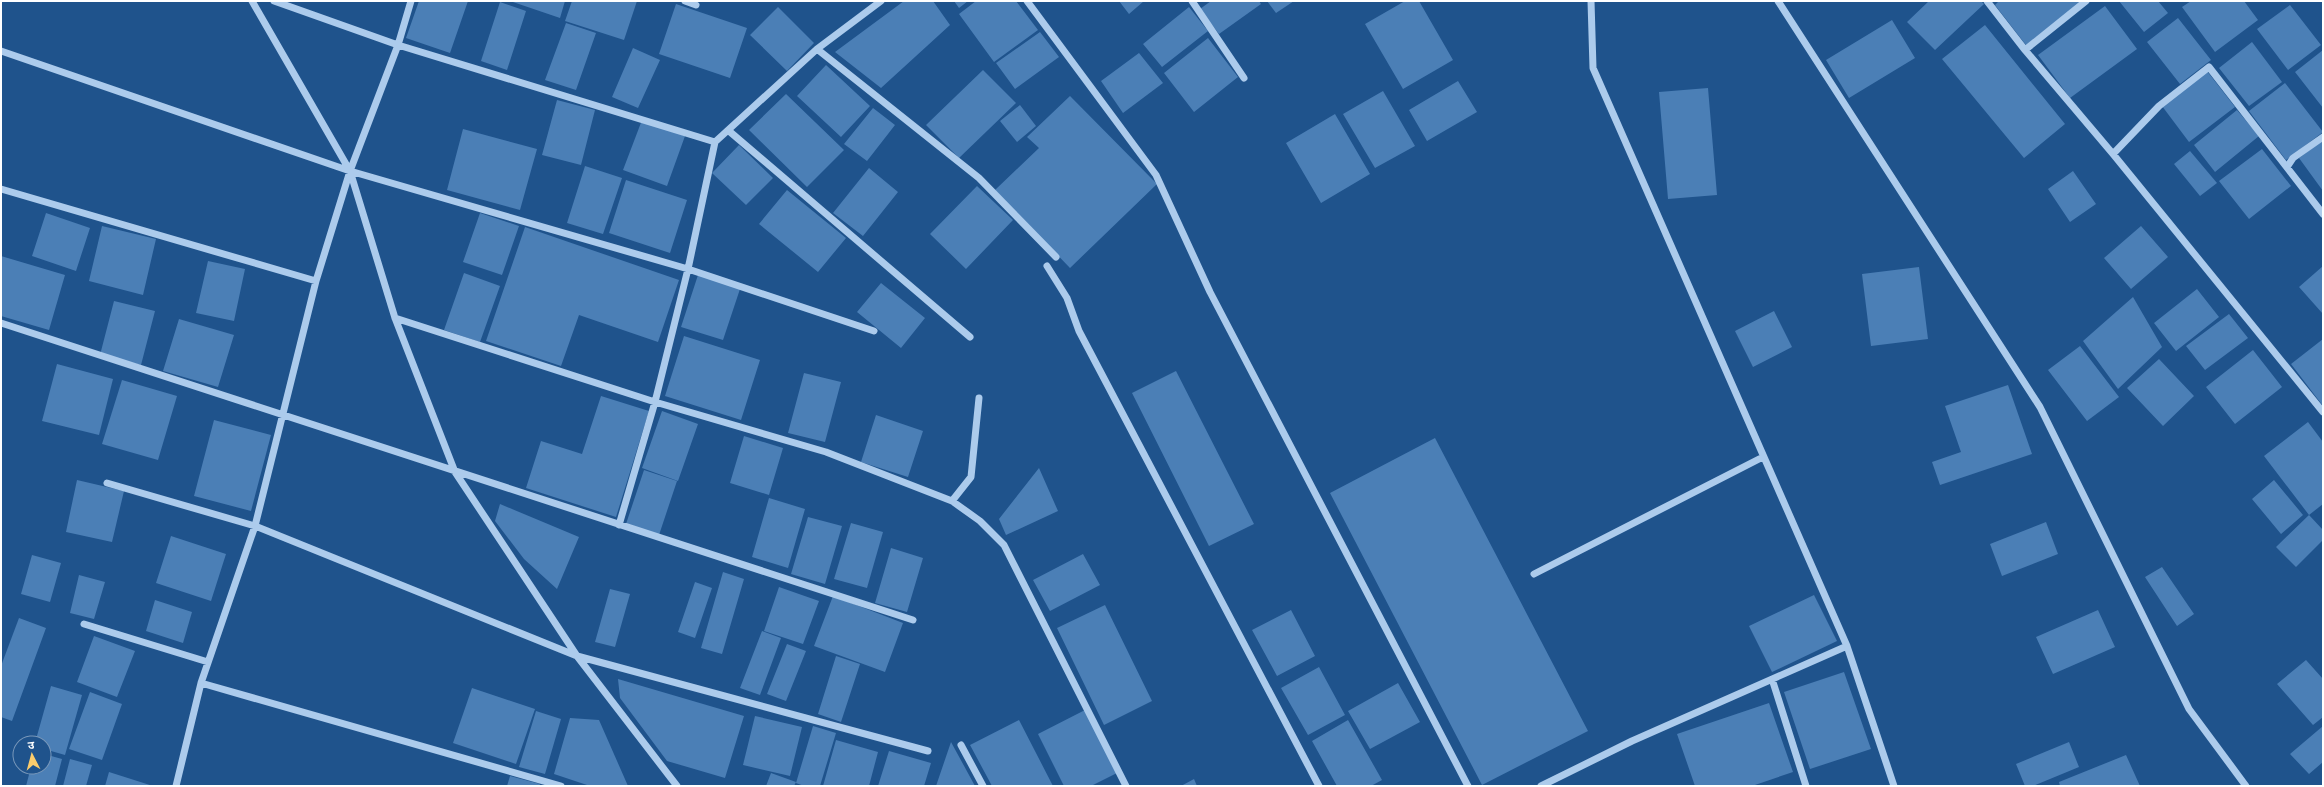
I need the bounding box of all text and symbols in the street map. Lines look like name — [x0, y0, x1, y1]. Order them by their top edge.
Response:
north arrow — [12, 735, 52, 775]
text: उ — [27, 739, 35, 751]

